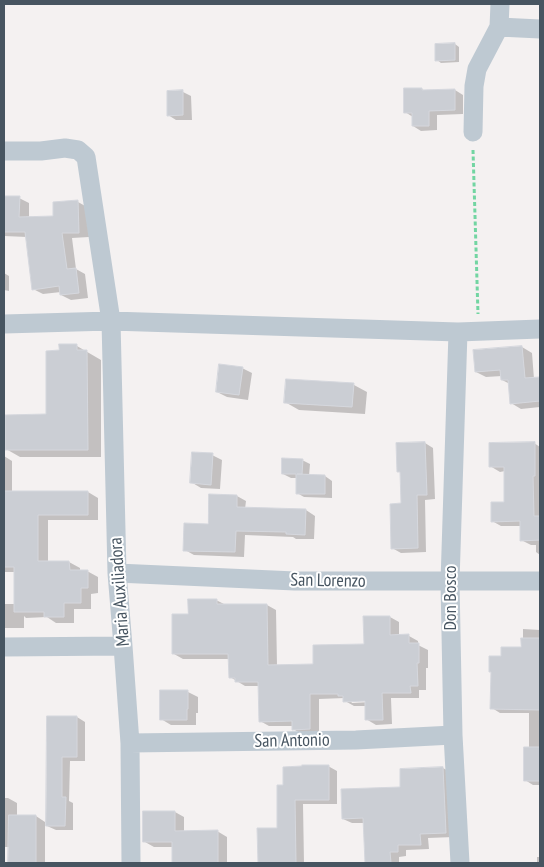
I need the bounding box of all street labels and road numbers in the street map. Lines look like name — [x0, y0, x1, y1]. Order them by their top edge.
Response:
street label: Maria Auxiliadora — [105, 537, 135, 647]
street label: Don Bosco — [440, 565, 462, 631]
street label: San Lorenzo — [290, 570, 366, 592]
street label: San Antonio — [254, 730, 330, 752]

